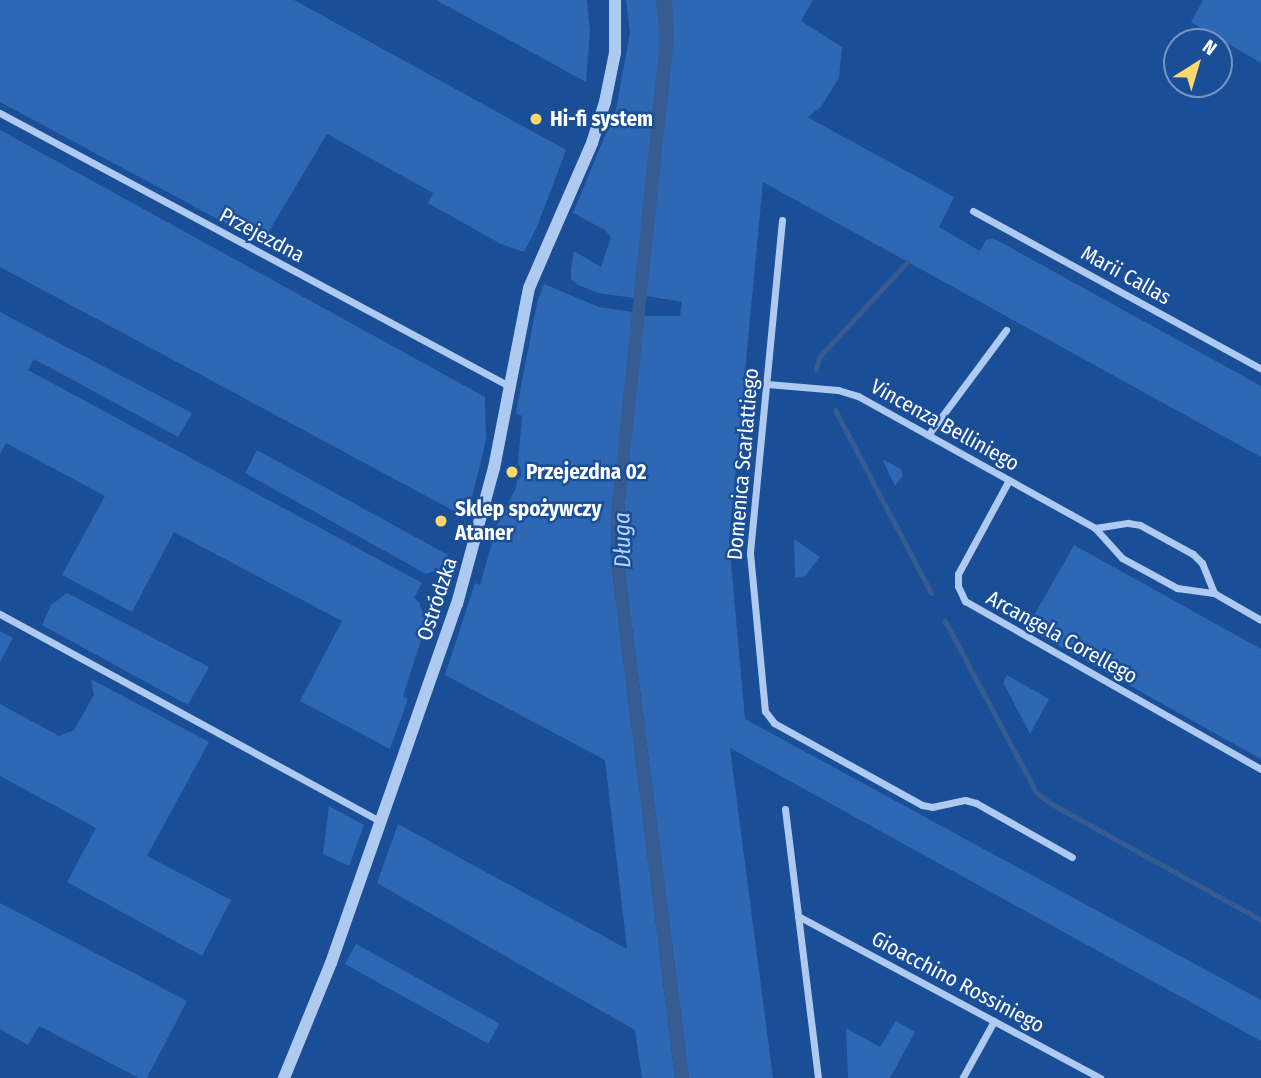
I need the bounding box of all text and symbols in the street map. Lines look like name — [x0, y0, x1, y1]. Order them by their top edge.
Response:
north arrow — [1163, 28, 1233, 98]
text: N — [1198, 35, 1221, 60]
place label: Hi-fi system — [550, 106, 653, 132]
marker: Hi-fi system — [528, 111, 544, 127]
street label: Przejezdna — [215, 202, 309, 268]
street label: Marii Callas — [1077, 240, 1175, 310]
street label: Domenica Scarlattiego — [722, 367, 764, 561]
street label: Vincenza Belliniego — [866, 374, 1024, 476]
place label: Przejezdna 02 — [526, 459, 646, 485]
marker: Przejezdna 02 — [504, 464, 520, 480]
place label: Sklep spożywczy Ataner — [455, 496, 601, 546]
water label: Długa — [608, 512, 636, 568]
marker: Sklep spożywczy Ataner — [433, 513, 449, 529]
street label: Ostródzka — [412, 554, 462, 644]
street label: Arcangela Corellego — [982, 585, 1142, 689]
street label: Gioacchino Rossiniego — [867, 926, 1049, 1038]

